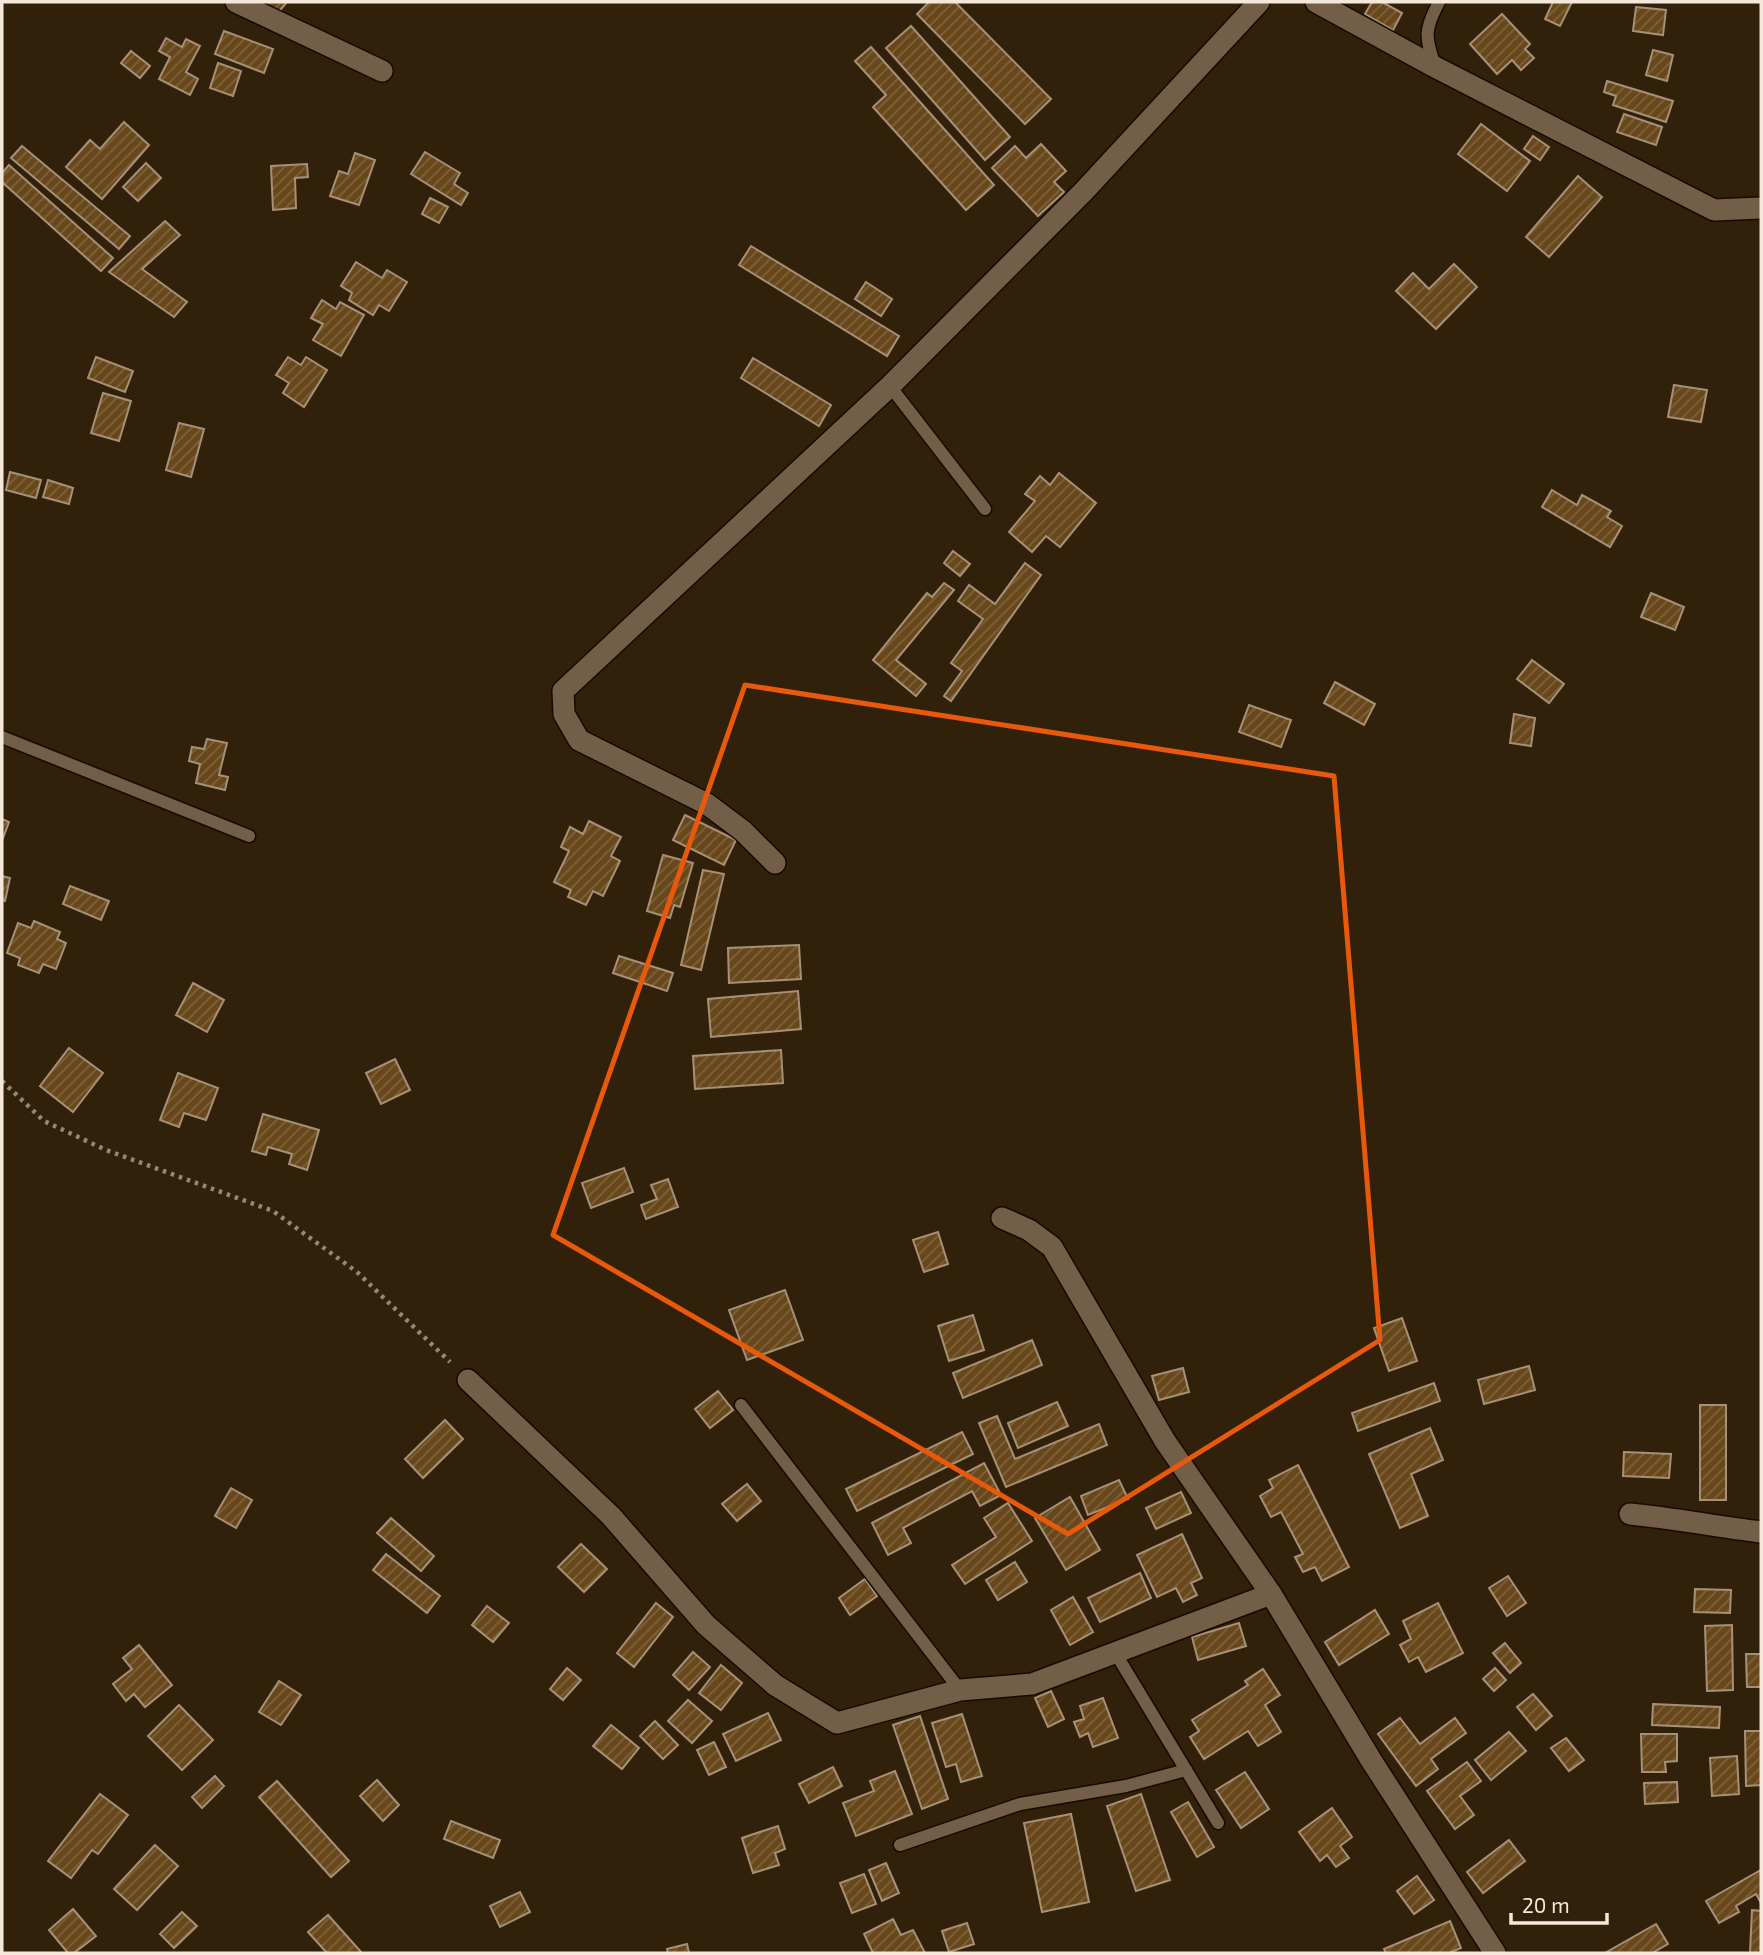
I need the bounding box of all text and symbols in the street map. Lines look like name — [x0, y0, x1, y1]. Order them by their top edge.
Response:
scale bar — [1511, 1882, 1607, 1926]
text: 20 m — [1522, 1892, 1570, 1917]

